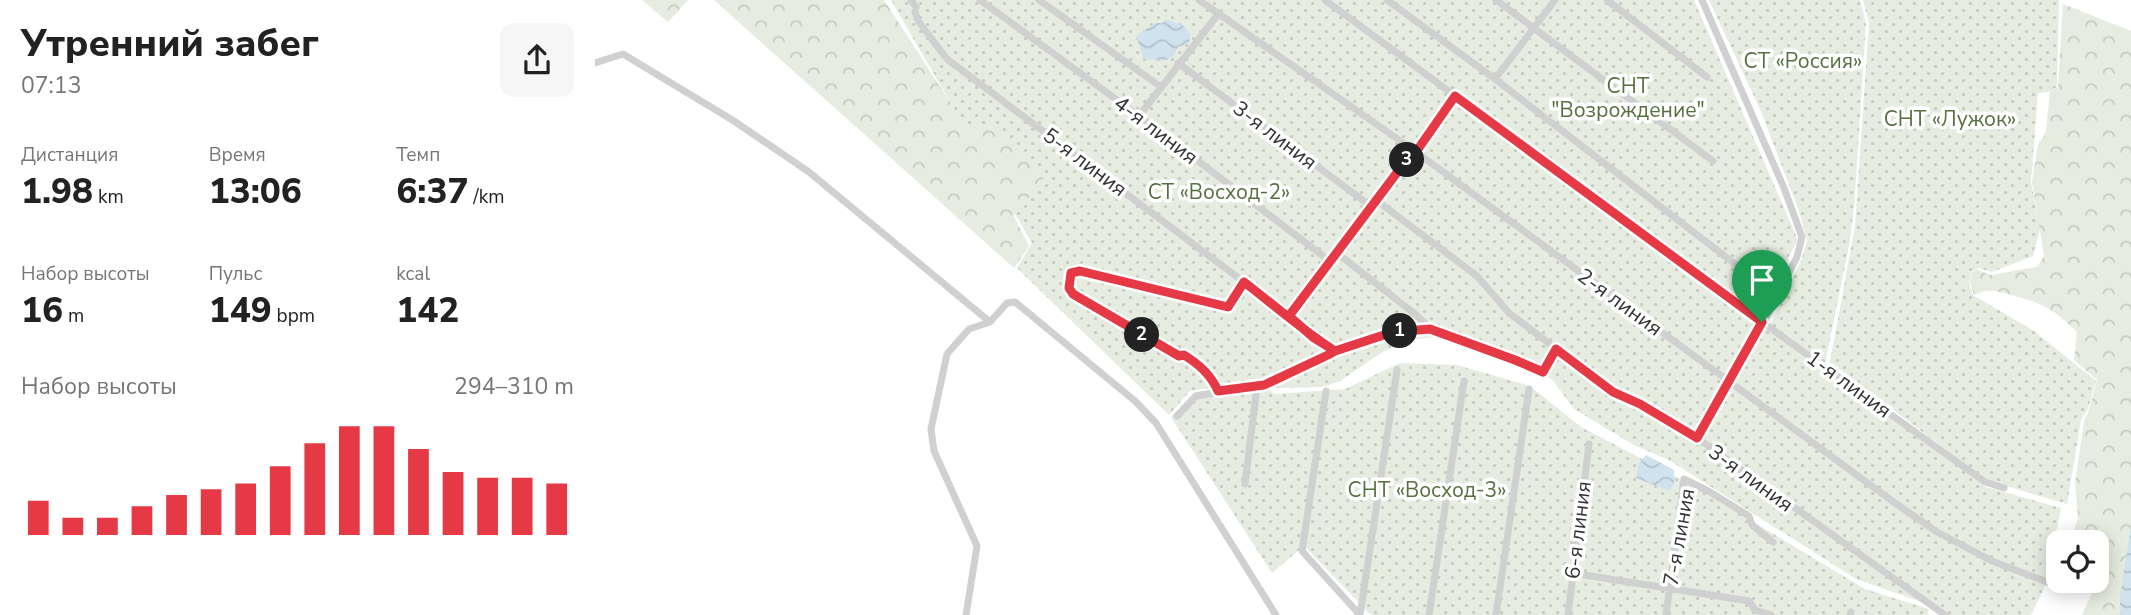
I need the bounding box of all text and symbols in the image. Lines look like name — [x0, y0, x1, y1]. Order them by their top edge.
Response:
text: Утренний забег — [21, 18, 319, 69]
button: share — [500, 23, 574, 97]
park label: СТ «Россия» — [1744, 47, 1862, 75]
text: 07:13 — [21, 70, 81, 101]
park label: СНТ "Возрождение" — [1551, 72, 1705, 124]
street label: 4-я линия — [1108, 89, 1204, 171]
street label: 3-я линия — [1227, 94, 1323, 176]
park label: СНТ «Лужок» — [1884, 105, 2016, 133]
street label: 5-я линия — [1037, 121, 1133, 203]
text: Дистанция — [21, 142, 118, 168]
text: Время — [209, 142, 266, 168]
text: Темп — [396, 142, 440, 168]
pin: 3 — [1389, 142, 1425, 178]
text: 3 — [1401, 146, 1412, 172]
text: 1.98 — [21, 168, 93, 215]
text: 13:06 — [209, 168, 302, 215]
text: 6:37 — [396, 168, 468, 215]
park label: СТ «Восход-2» — [1148, 178, 1290, 206]
text: km — [93, 184, 124, 210]
text: /km — [468, 184, 504, 210]
pin — [1732, 250, 1792, 322]
text: Набор высоты — [21, 261, 150, 287]
text: Пульс — [209, 261, 263, 287]
text: kcal — [396, 261, 430, 287]
icon: arrive — [1743, 261, 1781, 299]
street label: 2-я линия — [1572, 262, 1668, 342]
text: 16 — [21, 287, 63, 334]
text: 149 — [209, 287, 272, 334]
text: 142 — [396, 287, 459, 334]
text: m — [63, 303, 84, 329]
text: bpm — [272, 303, 315, 329]
pin: 1 — [1383, 314, 1417, 348]
text: 1 — [1394, 317, 1405, 343]
pin: 2 — [1125, 318, 1159, 352]
text: 2 — [1136, 321, 1147, 347]
street label: 1-я линия — [1801, 344, 1897, 424]
text: Набор высоты — [21, 371, 177, 402]
text: 294–310 m — [454, 371, 574, 402]
street label: 3-я линия — [1703, 438, 1799, 518]
park label: СНТ «Восход-3» — [1348, 476, 1506, 504]
street label: 6-я линия — [1558, 479, 1598, 581]
street label: 7-я линия — [1657, 486, 1701, 588]
map controls — [2046, 530, 2109, 593]
button: locate — [2046, 530, 2109, 593]

